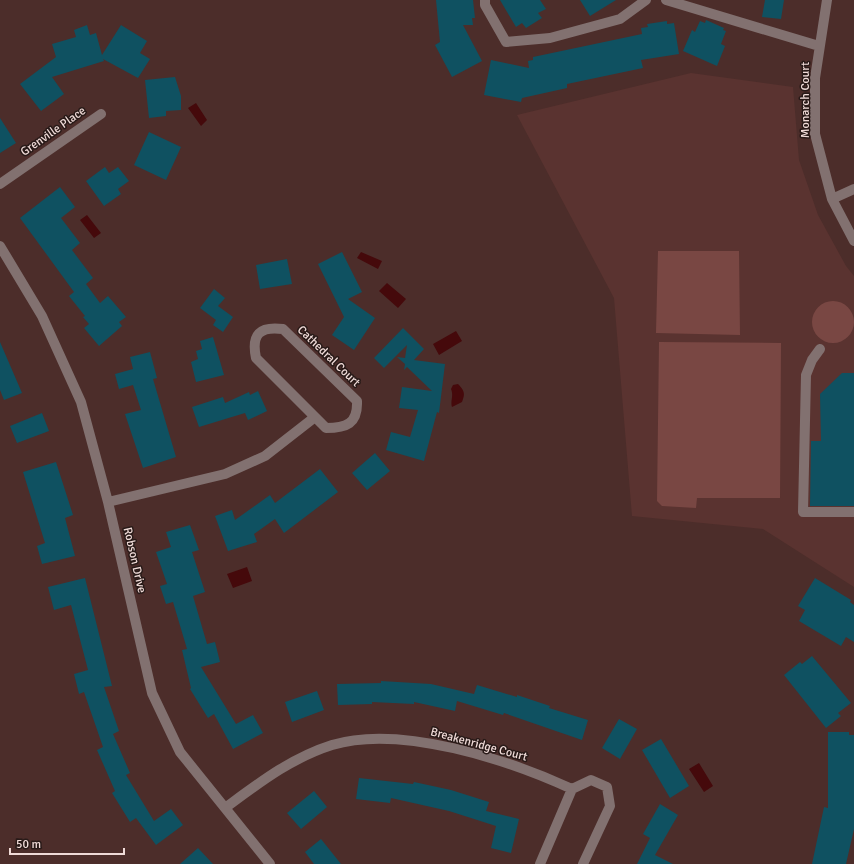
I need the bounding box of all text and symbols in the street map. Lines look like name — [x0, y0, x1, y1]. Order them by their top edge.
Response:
street label: Monarch Court — [798, 62, 813, 138]
street label: Grenville Place — [18, 103, 89, 159]
street label: Cathedral Court — [294, 323, 363, 390]
street label: Robson Drive — [120, 526, 149, 595]
street label: Breakenridge Court — [429, 724, 529, 765]
scale bar — [10, 830, 124, 856]
text: 50 m — [16, 837, 41, 852]

